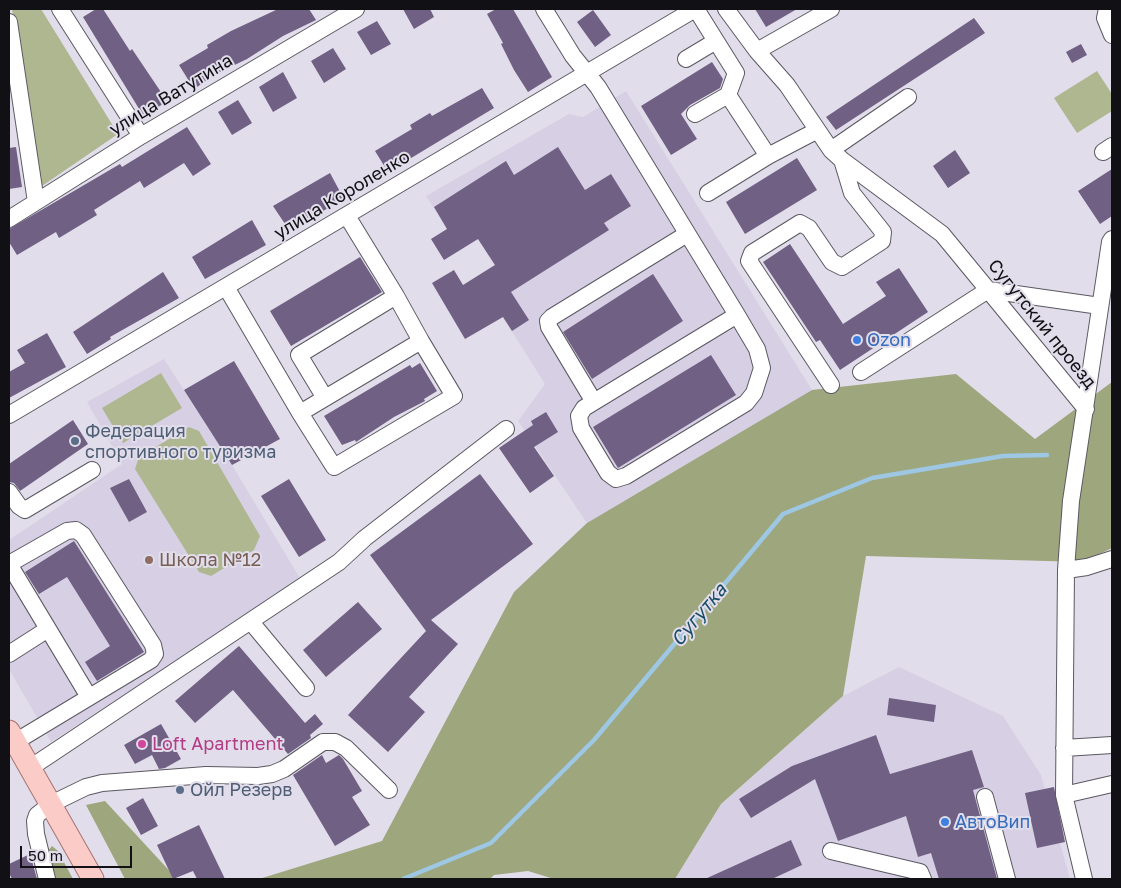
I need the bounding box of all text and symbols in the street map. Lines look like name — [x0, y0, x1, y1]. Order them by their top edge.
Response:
street label: улица Ватутина — [105, 50, 237, 140]
street label: улица Короленко — [270, 146, 414, 244]
street label: Сугутский проезд — [983, 255, 1101, 393]
place label: Ozon — [867, 329, 911, 351]
marker: Ozon — [851, 334, 863, 346]
place label: Федерация спортивного туризма — [85, 420, 276, 462]
marker: Федерация спортивного туризма — [69, 435, 81, 447]
place label: Школа №12 — [159, 549, 261, 571]
marker: Школа №12 — [143, 554, 155, 566]
water label: Сугутка — [666, 579, 732, 651]
place label: Loft Apartment — [152, 733, 283, 755]
marker: Loft Apartment — [136, 738, 148, 750]
place label: Ойл Резерв — [190, 779, 293, 801]
marker: Ойл Резерв — [174, 784, 186, 796]
place label: АвтоВип — [955, 811, 1030, 833]
marker: АвтоВип — [939, 816, 951, 828]
scale bar — [22, 836, 135, 868]
text: 50 m — [28, 846, 63, 864]

